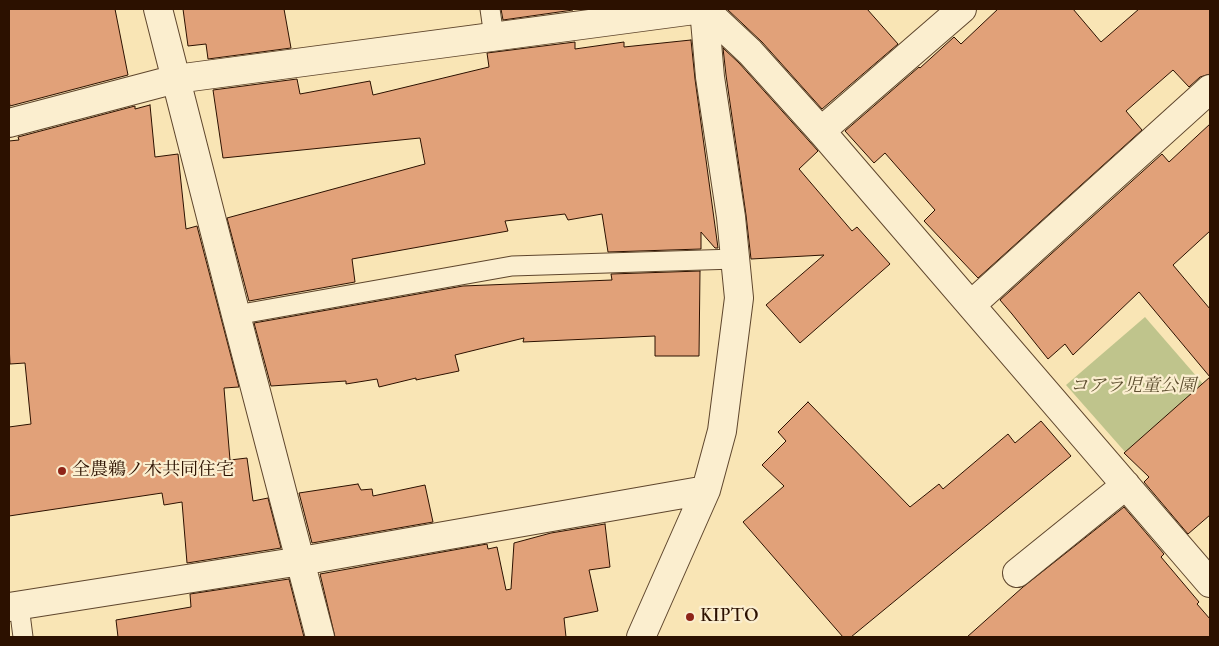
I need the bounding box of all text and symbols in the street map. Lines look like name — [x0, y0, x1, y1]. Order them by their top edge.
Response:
park label: コアラ児童公園 — [1070, 376, 1196, 398]
place label: 全農鵜ノ木共同住宅 — [72, 460, 234, 482]
marker: 全農鵜ノ木共同住宅 — [56, 465, 68, 477]
place label: KIPTO — [700, 606, 759, 628]
marker: KIPTO — [684, 611, 696, 623]

